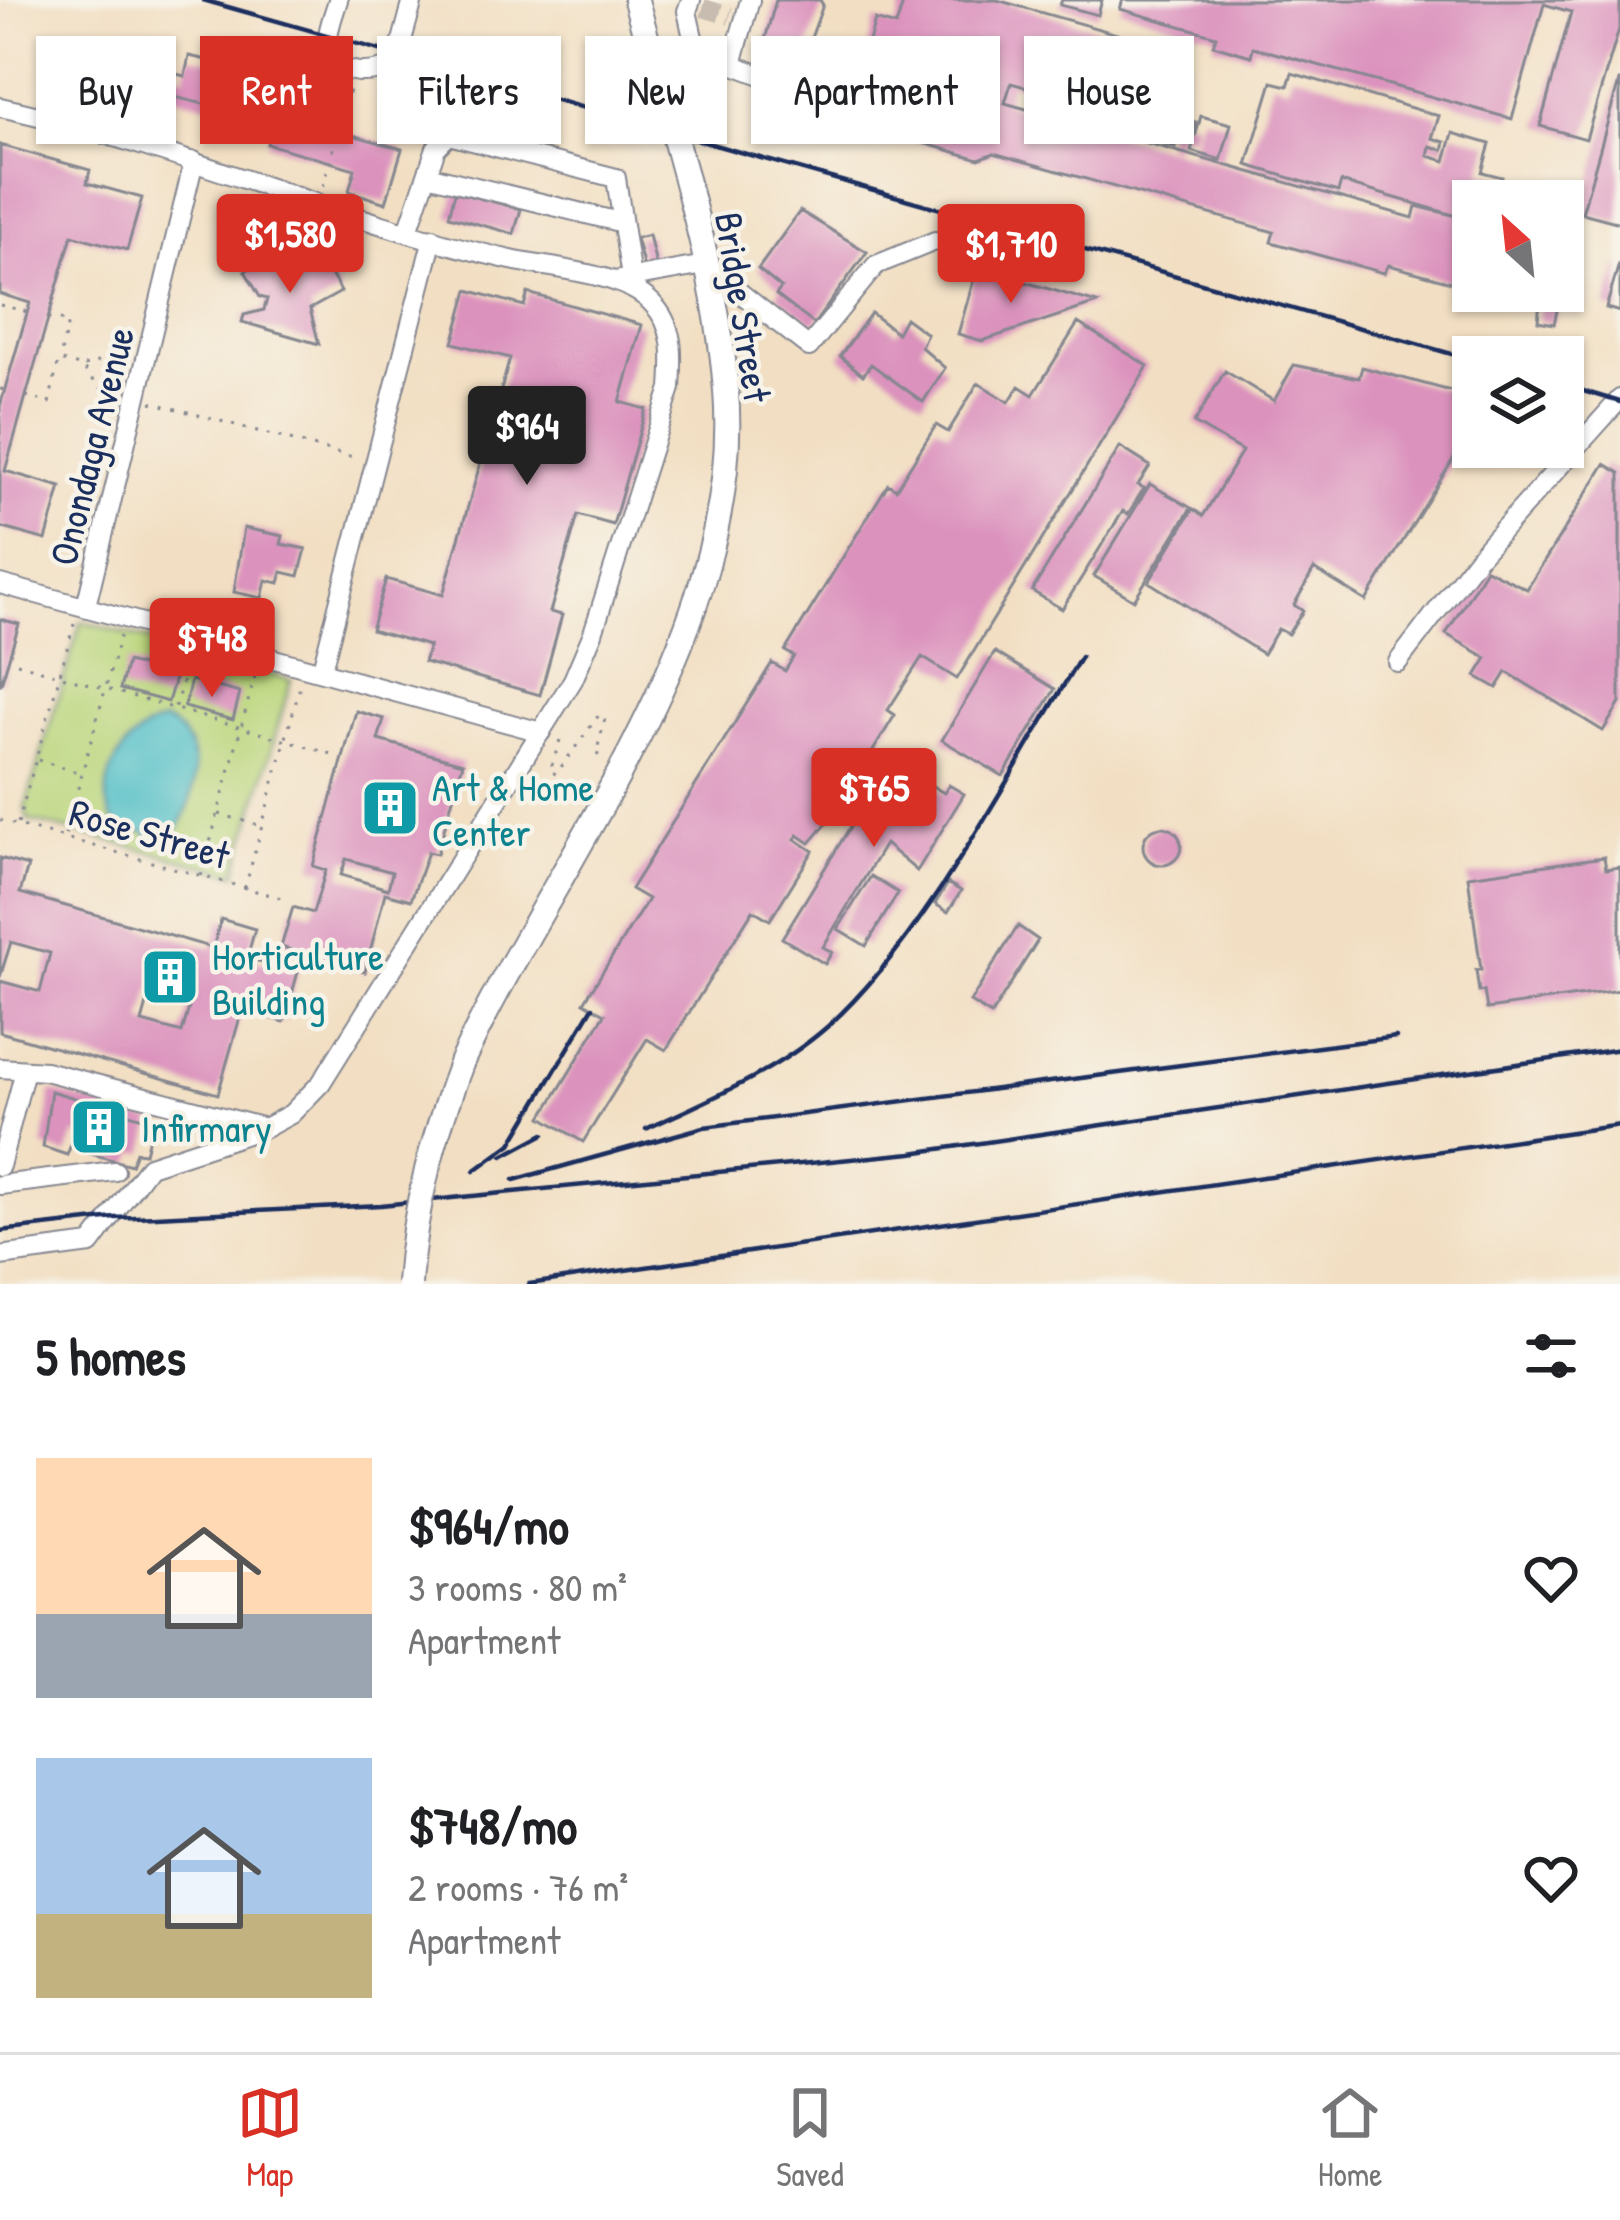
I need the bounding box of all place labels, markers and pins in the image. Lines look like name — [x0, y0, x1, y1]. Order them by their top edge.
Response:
pin: $1,580 — [192, 194, 388, 296]
pin: $1,710 — [913, 204, 1109, 306]
pin: $964 — [456, 386, 598, 488]
pin: $748 — [141, 598, 283, 700]
pin: $765 — [803, 748, 945, 850]
place label: Art & Home Center — [432, 760, 594, 858]
building icon: Art & Home Center — [359, 777, 421, 839]
place label: Horticulture Building — [212, 929, 384, 1027]
building icon: Horticulture Building — [139, 946, 201, 1008]
building icon: Infirmary — [68, 1096, 130, 1158]
place label: Infirmary — [141, 1101, 272, 1154]

